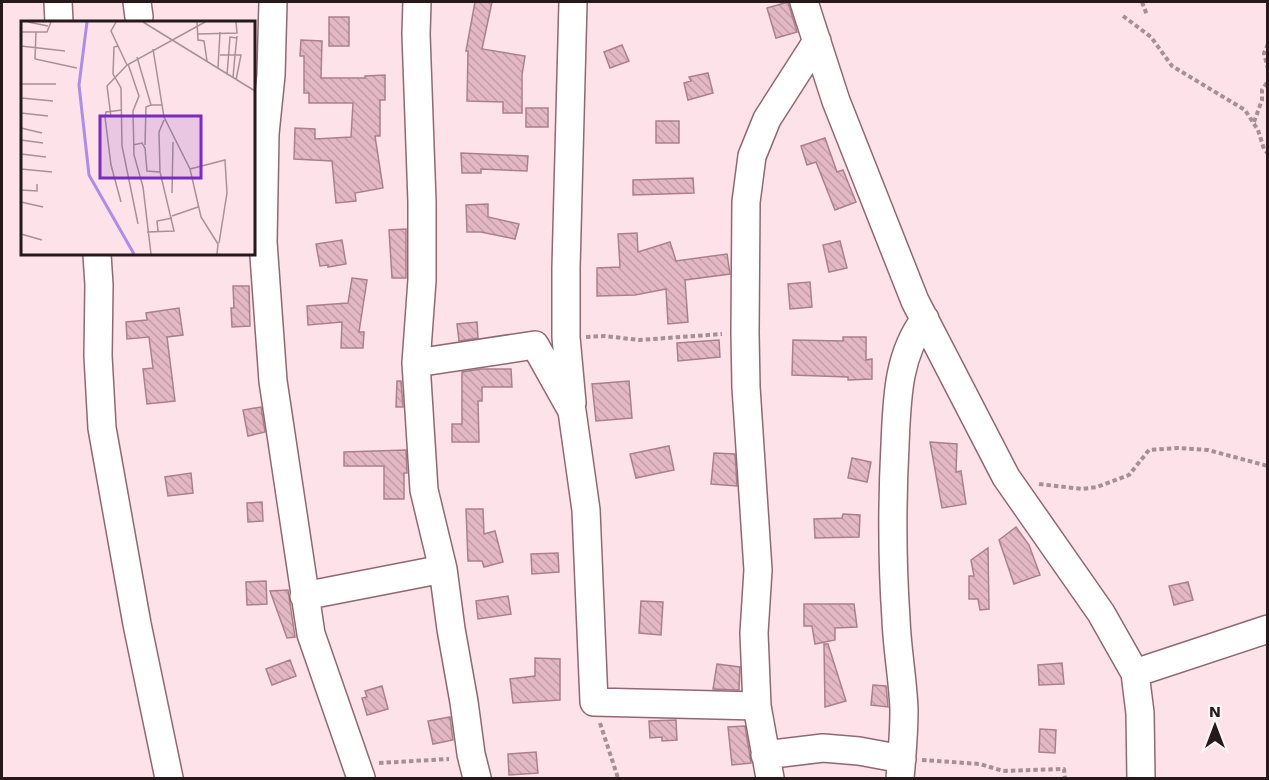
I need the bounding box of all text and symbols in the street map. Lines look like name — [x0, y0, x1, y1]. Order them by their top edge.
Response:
inset map — [21, 21, 255, 255]
north arrow — [1185, 696, 1245, 756]
text: N — [1209, 702, 1221, 721]

